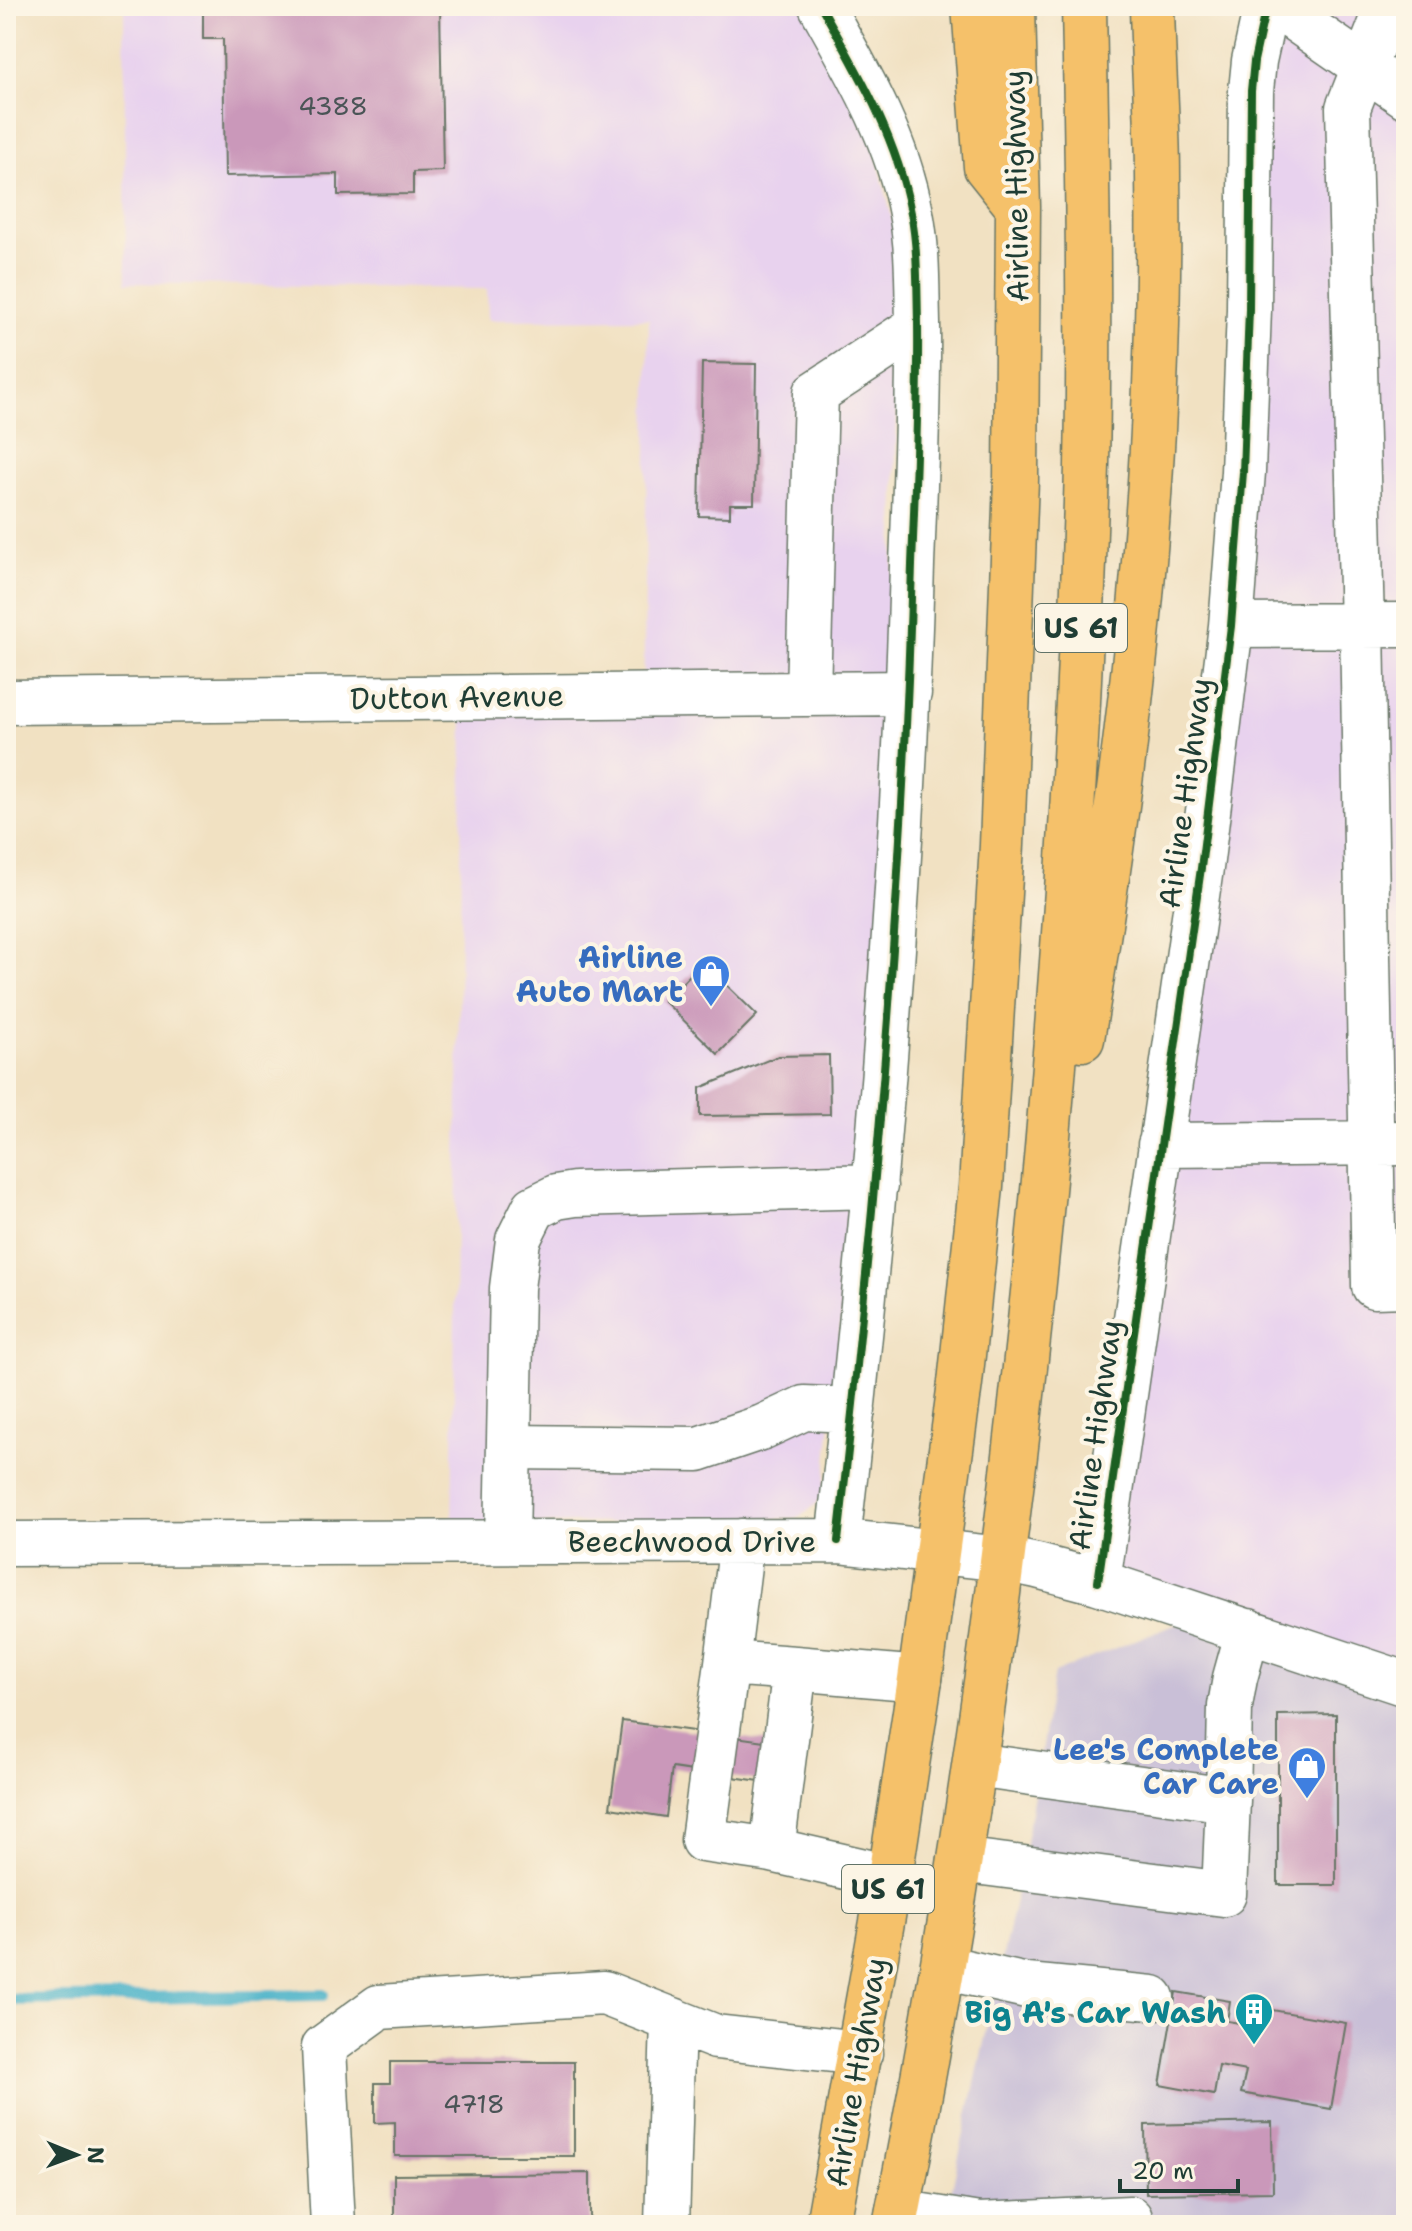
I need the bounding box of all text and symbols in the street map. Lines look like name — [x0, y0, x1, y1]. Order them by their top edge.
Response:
street label: Airline Highway — [993, 70, 1039, 302]
house number: 4388 — [298, 88, 368, 123]
road number: US 61 — [1035, 604, 1127, 652]
street label: Dutton Avenue — [350, 675, 564, 719]
street label: Airline Highway — [1149, 675, 1221, 911]
place label: Airline Auto Mart — [516, 937, 683, 1012]
shop icon: Airline Auto Mart — [690, 953, 732, 1008]
street label: Airline Highway — [1059, 1317, 1131, 1553]
street label: Beechwood Drive — [568, 1521, 816, 1562]
place label: Lee's Complete Car Care — [1053, 1729, 1279, 1804]
shop icon: Lee's Complete Car Care — [1286, 1745, 1328, 1800]
road number: US 61 — [842, 1865, 934, 1913]
street label: Airline Highway — [816, 1954, 896, 2190]
building icon: Big A's Car Wash — [1233, 1991, 1275, 2046]
place label: Big A's Car Wash — [964, 1992, 1226, 2033]
house number: 4718 — [443, 2086, 505, 2121]
north arrow — [36, 2115, 116, 2195]
scale bar — [1120, 2143, 1238, 2193]
text: N — [81, 2146, 110, 2164]
text: 20 m — [1132, 2155, 1194, 2187]

